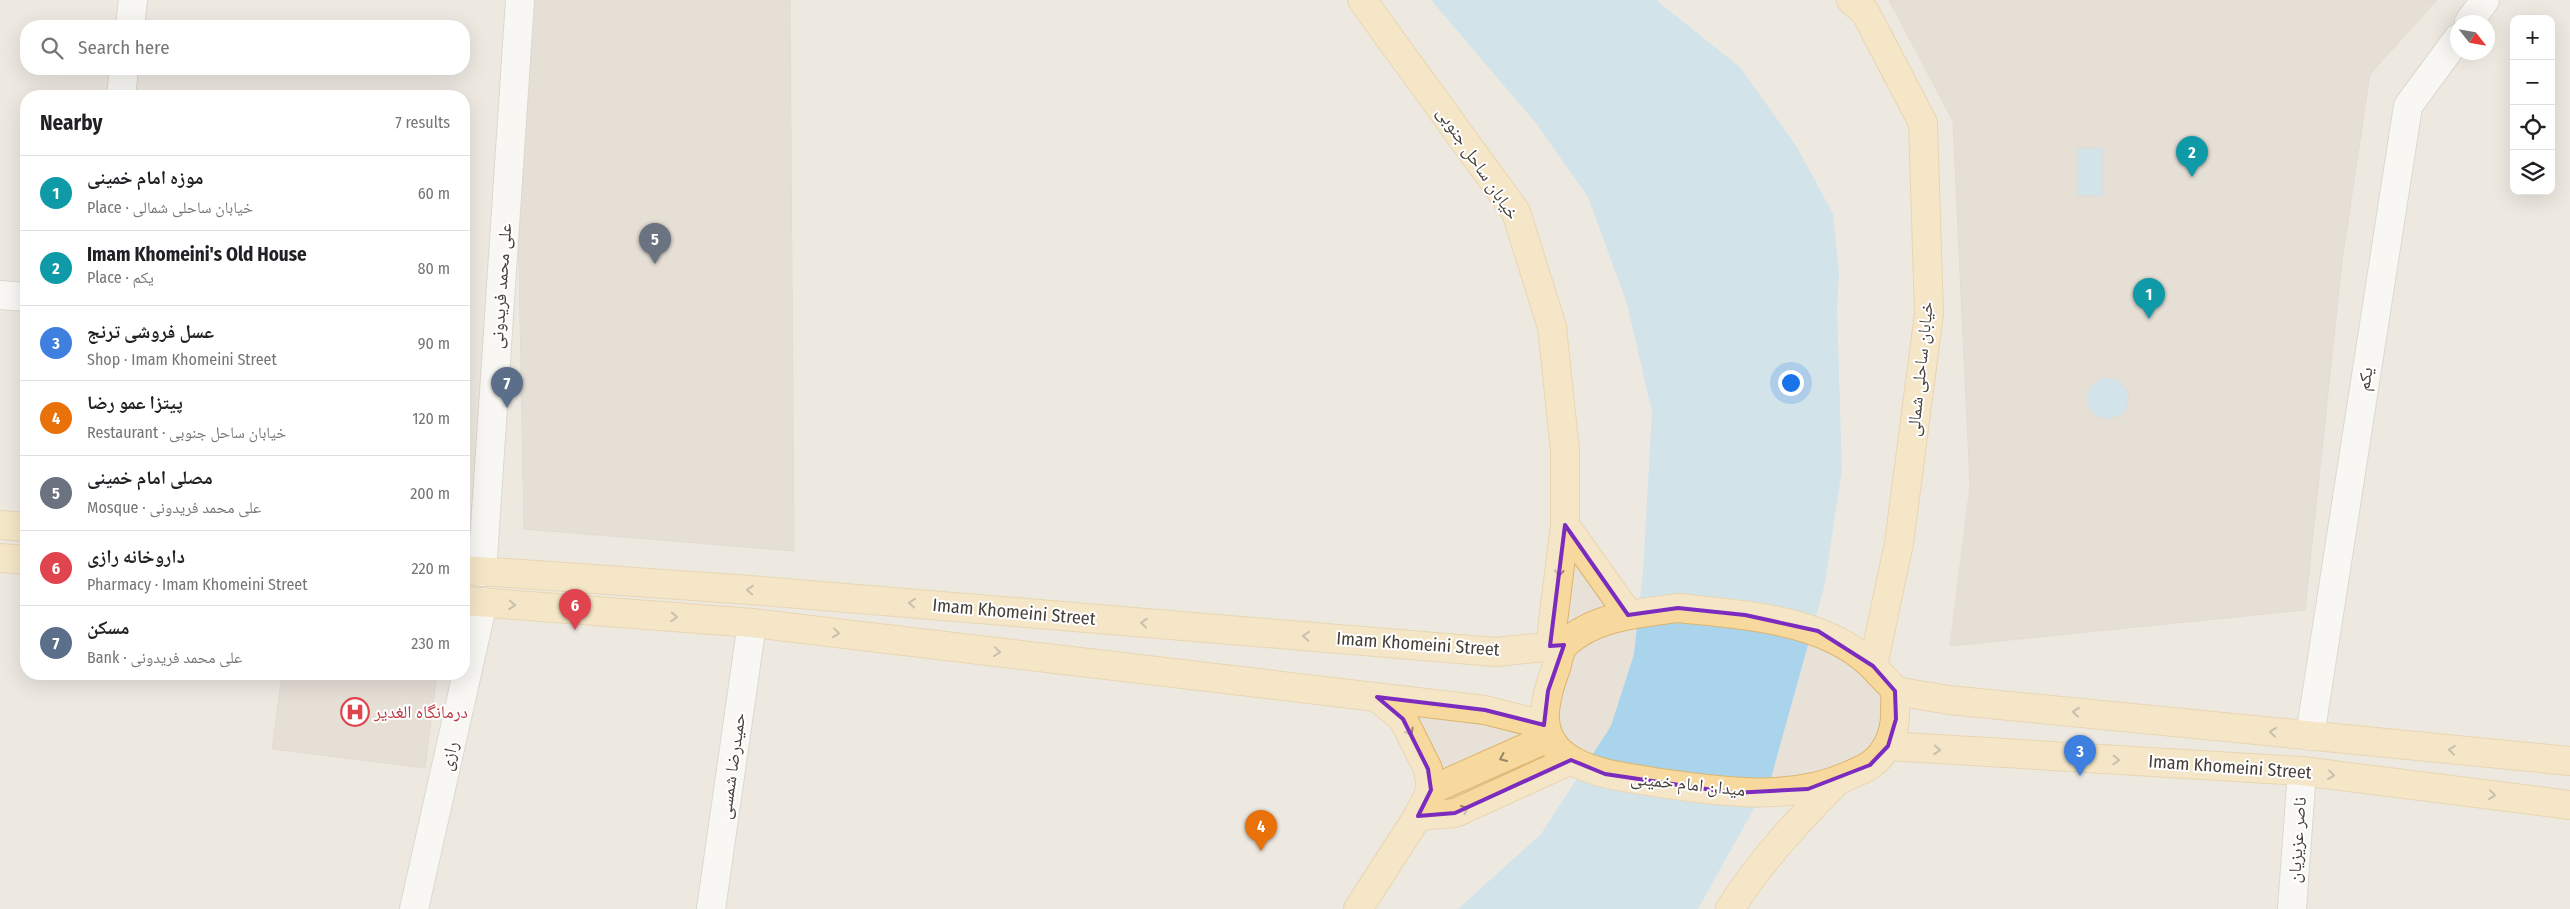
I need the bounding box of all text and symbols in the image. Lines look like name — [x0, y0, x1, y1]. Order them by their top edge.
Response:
north arrow — [2450, 15, 2495, 60]
map controls — [2510, 15, 2555, 195]
button: + — [2510, 15, 2555, 60]
search box — [20, 20, 470, 75]
icon: search — [38, 34, 66, 62]
text: Search here — [78, 36, 170, 59]
button: − — [2510, 60, 2555, 105]
street label: خیابان ساحل جنوبی — [1432, 102, 1524, 224]
button: locate — [2510, 105, 2555, 150]
text: Nearby — [40, 110, 102, 136]
text: 7 results — [395, 113, 450, 132]
pin: 2 — [2176, 136, 2208, 177]
button: layers — [2510, 150, 2555, 195]
text: موزه امام خمینی — [87, 166, 203, 189]
text: 1 — [53, 184, 59, 203]
text: 60 m — [418, 184, 450, 203]
text: Place · خیابان ساحلی شمالی — [87, 198, 253, 217]
street label: علی محمد فریدونی — [486, 223, 516, 349]
pin: 5 — [639, 223, 671, 264]
text: Imam Khomeini's Old House — [87, 243, 307, 266]
text: 2 — [52, 259, 60, 278]
text: 80 m — [418, 259, 450, 278]
text: Place · یکم — [87, 268, 154, 287]
pin: 1 — [2133, 278, 2165, 319]
street label: خیابان ساحلی شمالی — [1902, 300, 1938, 438]
text: عسل فروشی ترنج — [87, 320, 214, 343]
text: 3 — [52, 334, 60, 353]
text: 90 m — [418, 334, 450, 353]
text: Shop · Imam Khomeini Street — [87, 350, 277, 369]
street label: یکم — [2352, 365, 2379, 393]
pin: 7 — [491, 367, 523, 408]
your location — [1778, 370, 1804, 396]
text: پیتزا عمو رضا — [87, 391, 183, 414]
text: 4 — [52, 409, 60, 428]
text: 120 m — [412, 409, 450, 428]
text: Restaurant · خیابان ساحل جنوبی — [87, 423, 286, 442]
text: مصلی امام خمینی — [87, 466, 213, 489]
text: 5 — [52, 484, 60, 503]
text: 200 m — [410, 484, 450, 503]
text: Mosque · علی محمد فریدونی — [87, 498, 261, 517]
text: داروخانه رازی — [87, 545, 185, 568]
text: 6 — [52, 559, 60, 578]
text: 220 m — [411, 559, 450, 578]
one-way arrow — [1554, 569, 1565, 577]
text: Pharmacy · Imam Khomeini Street — [87, 575, 307, 594]
one-way arrow — [746, 584, 754, 595]
pin: 6 — [559, 589, 591, 630]
street label: Imam Khomeini Street — [931, 594, 1097, 630]
one-way arrow — [908, 598, 916, 609]
one-way arrow — [509, 599, 517, 610]
one-way arrow — [671, 611, 679, 622]
text: مسکن — [87, 616, 129, 639]
one-way arrow — [1140, 617, 1148, 628]
one-way arrow — [832, 627, 840, 638]
street label: Imam Khomeini Street — [1336, 627, 1501, 661]
one-way arrow — [1302, 631, 1310, 642]
text: 7 — [53, 634, 59, 653]
text: 230 m — [411, 634, 450, 653]
one-way arrow — [994, 646, 1002, 657]
text: Bank · علی محمد فریدونی — [87, 648, 242, 667]
hospital icon: درمانگاه الغدیر — [340, 697, 370, 727]
place label: درمانگاه الغدیر — [373, 701, 468, 723]
one-way arrow — [2072, 707, 2080, 718]
street label: حمیدرضا شمسی — [714, 711, 750, 821]
one-way arrow — [1404, 726, 1414, 735]
one-way arrow — [2268, 727, 2276, 738]
pin: 3 — [2064, 735, 2096, 776]
street label: رازی — [435, 739, 463, 773]
one-way arrow — [1933, 744, 1941, 755]
one-way arrow — [2448, 745, 2456, 756]
street label: Imam Khomeini Street — [2148, 750, 2313, 784]
one-way arrow — [1499, 752, 1508, 763]
one-way arrow — [2112, 755, 2120, 766]
street label: میدان امام خمینی — [1629, 767, 1747, 802]
one-way arrow — [2327, 769, 2335, 780]
one-way arrow — [2488, 789, 2496, 800]
street label: ناصر عزیزیان — [2283, 796, 2311, 884]
one-way arrow — [1460, 804, 1469, 815]
pin: 4 — [1245, 810, 1277, 851]

